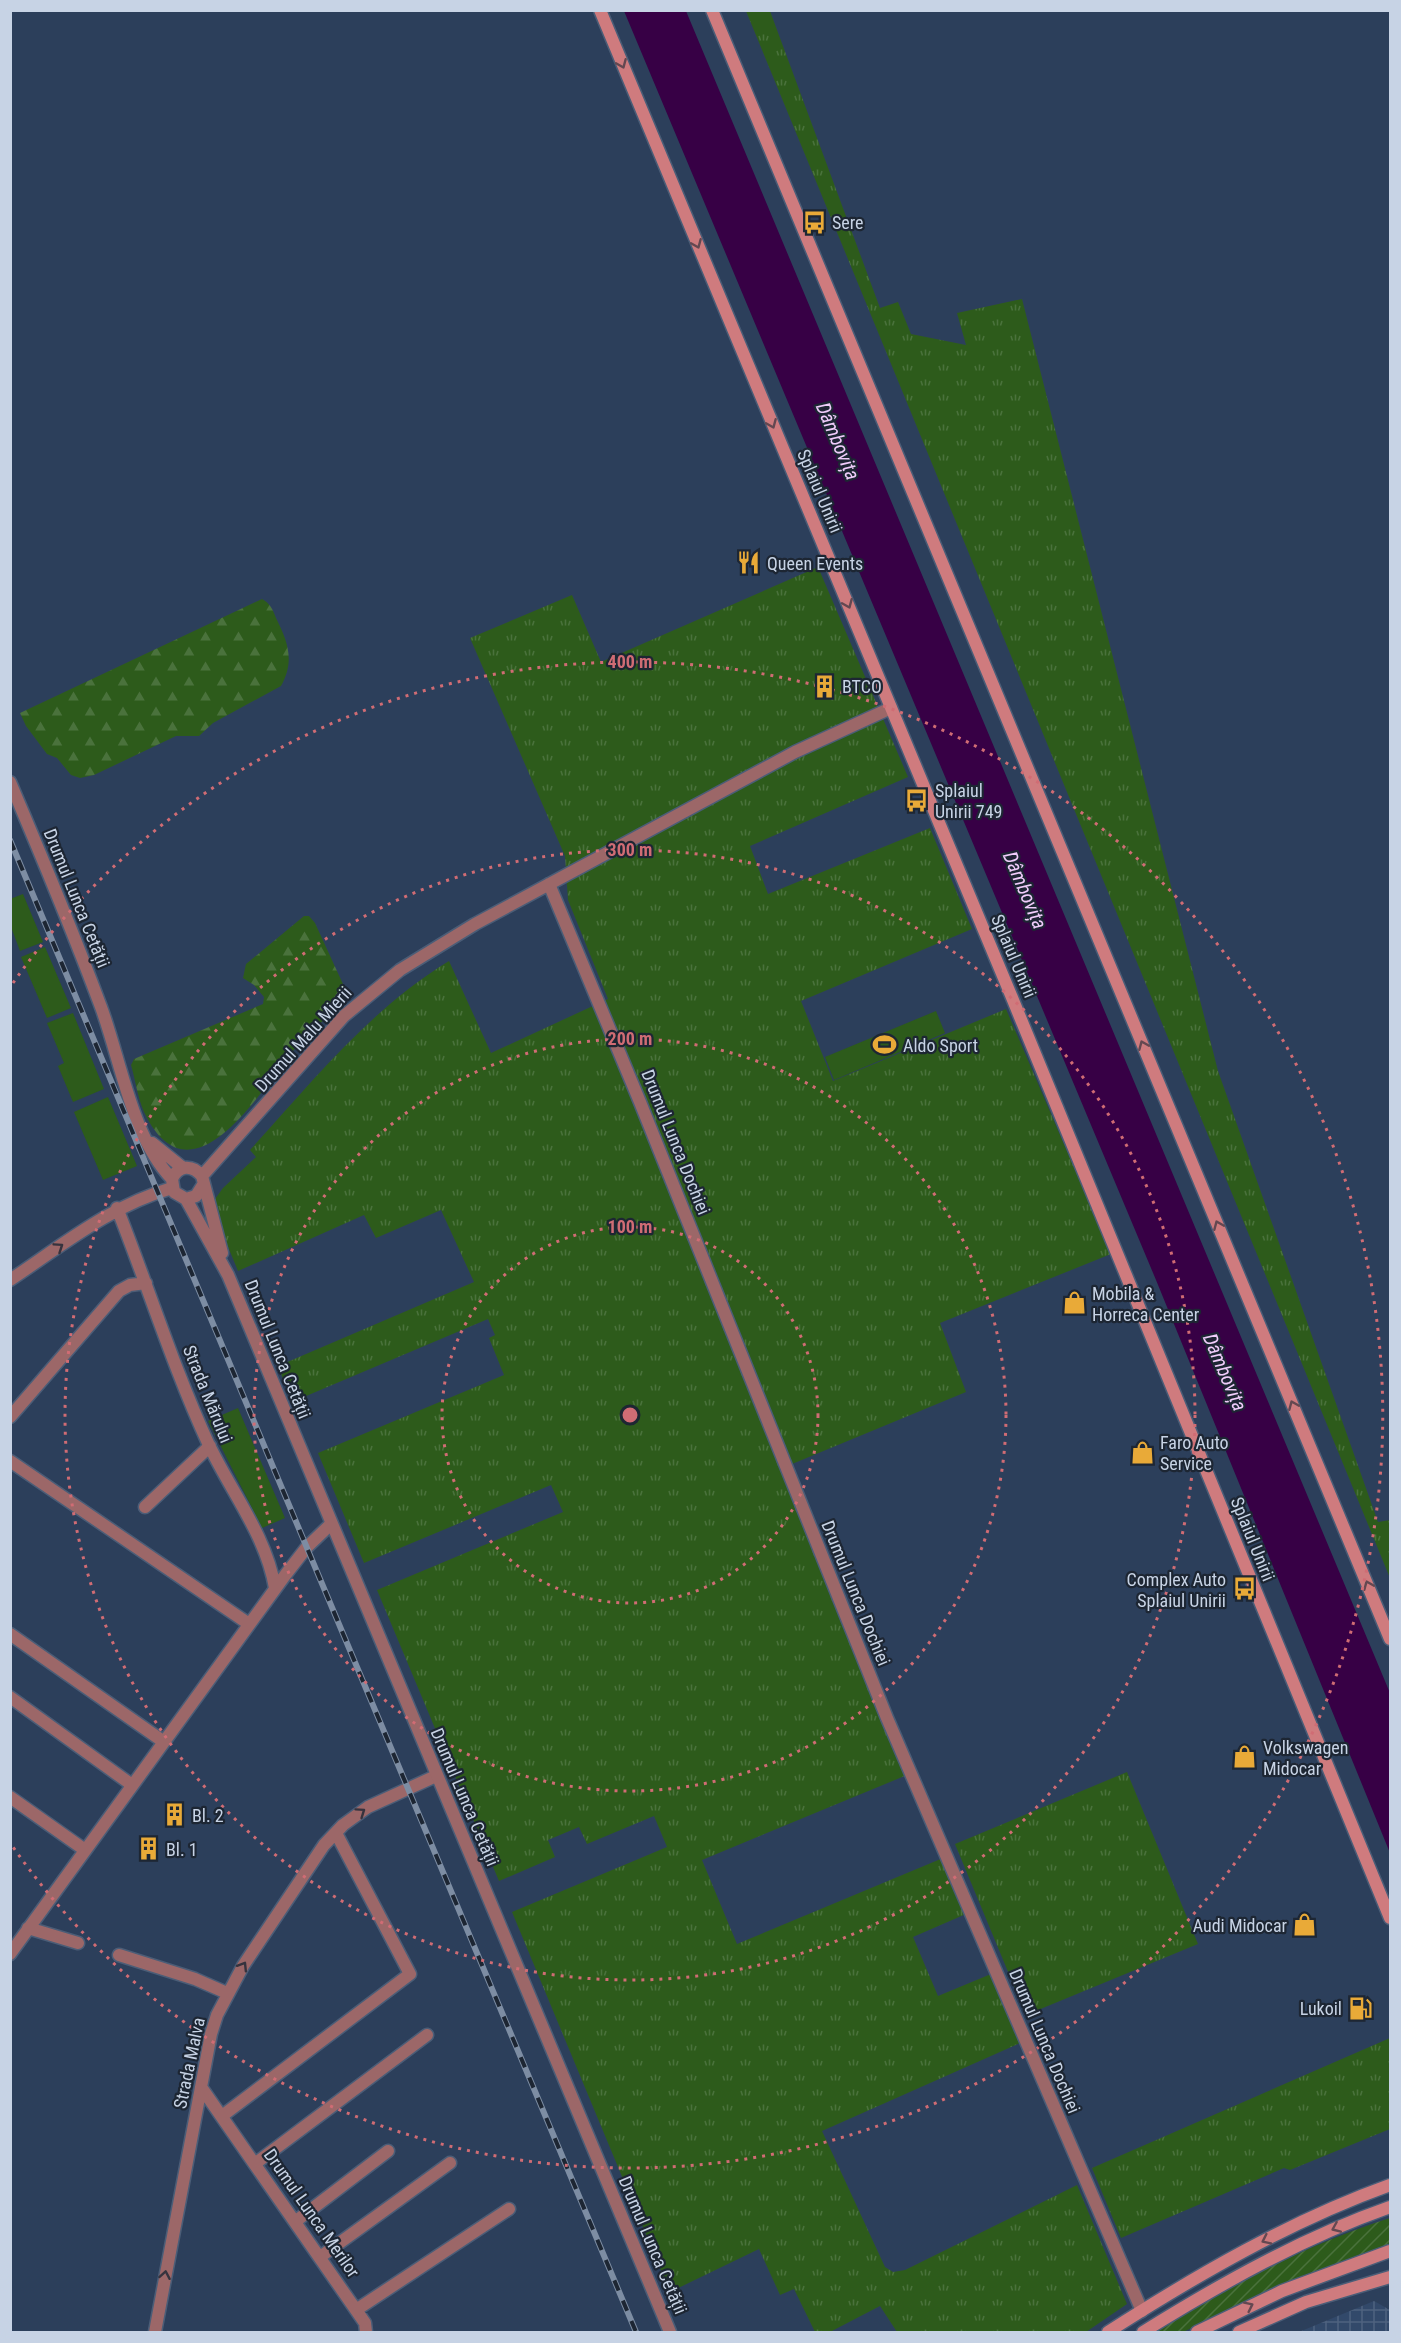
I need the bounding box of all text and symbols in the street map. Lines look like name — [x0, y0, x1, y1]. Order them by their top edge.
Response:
one-way arrow — [615, 58, 627, 69]
bus stop icon: Sere — [801, 209, 827, 235]
place label: Sere — [832, 212, 864, 233]
one-way arrow — [690, 238, 702, 249]
water label: Dâmbovița — [811, 399, 865, 483]
one-way arrow — [765, 418, 777, 429]
street label: Splaiul Unirii — [793, 446, 847, 536]
restaurant icon: Queen Events — [736, 550, 762, 576]
place label: Queen Events — [767, 553, 863, 574]
one-way arrow — [841, 598, 853, 609]
text: 400 m — [608, 651, 652, 672]
building icon: BTCO — [811, 673, 837, 699]
place label: BTCO — [842, 676, 882, 697]
place label: Splaiul Unirii 749 — [935, 780, 1003, 822]
bus stop icon: Splaiul Unirii 749 — [904, 787, 930, 813]
street label: Drumul Lunca Cetății — [39, 826, 114, 971]
text: 300 m — [608, 839, 652, 860]
water label: Dâmbovița — [998, 848, 1052, 932]
street label: Splaiul Unirii — [987, 911, 1041, 1001]
street label: Drumul Malu Mierii — [250, 982, 356, 1096]
text: 200 m — [608, 1028, 652, 1049]
sports icon: Aldo Sport — [872, 1032, 898, 1058]
place label: Aldo Sport — [903, 1035, 978, 1056]
one-way arrow — [1138, 1040, 1150, 1051]
street label: Drumul Lunca Dochiei — [637, 1066, 715, 1218]
text: 100 m — [608, 1216, 652, 1237]
one-way arrow — [1213, 1220, 1225, 1231]
one-way arrow — [52, 1243, 63, 1254]
street label: Drumul Lunca Cetății — [240, 1277, 315, 1422]
place label: Mobila & Horreca Center — [1092, 1283, 1200, 1325]
shop icon: Mobila & Horreca Center — [1061, 1290, 1087, 1316]
water label: Dâmbovița — [1198, 1330, 1252, 1414]
street label: Strada Mărului — [179, 1342, 237, 1446]
one-way arrow — [1288, 1400, 1300, 1411]
centre of rings — [620, 1405, 640, 1425]
place label: Faro Auto Service — [1160, 1432, 1229, 1474]
shop icon: Faro Auto Service — [1129, 1439, 1155, 1465]
street label: Splaiul Unirii — [1227, 1494, 1279, 1584]
street label: Drumul Lunca Dochiei — [817, 1517, 895, 1669]
place label: Complex Auto Splaiul Unirii — [1127, 1569, 1226, 1611]
bus stop icon: Complex Auto Splaiul Unirii — [1231, 1576, 1257, 1602]
one-way arrow — [1363, 1580, 1375, 1591]
street label: Drumul Lunca Cetății — [426, 1725, 504, 1870]
place label: Volkswagen Midocar — [1263, 1737, 1349, 1779]
shop icon: Volkswagen Midocar — [1232, 1744, 1258, 1770]
building icon: Bl. 2 — [161, 1802, 187, 1828]
place label: Bl. 2 — [192, 1805, 224, 1826]
one-way arrow — [354, 1808, 365, 1819]
building icon: Bl. 1 — [135, 1836, 161, 1862]
place label: Bl. 1 — [166, 1839, 198, 1860]
shop icon: Audi Midocar — [1292, 1912, 1318, 1938]
place label: Audi Midocar — [1193, 1915, 1288, 1936]
one-way arrow — [235, 1962, 247, 1972]
street label: Drumul Lunca Dochiei — [1005, 1966, 1085, 2116]
fuel station icon: Lukoil — [1347, 1995, 1373, 2021]
place label: Lukoil — [1300, 1998, 1342, 2019]
street label: Strada Malva — [169, 2016, 209, 2110]
street label: Drumul Lunca Merilor — [260, 2145, 364, 2282]
street label: Drumul Lunca Cetății — [614, 2173, 692, 2318]
one-way arrow — [1331, 2221, 1342, 2233]
one-way arrow — [1261, 2232, 1272, 2244]
one-way arrow — [158, 2270, 171, 2280]
one-way arrow — [1243, 2302, 1253, 2313]

